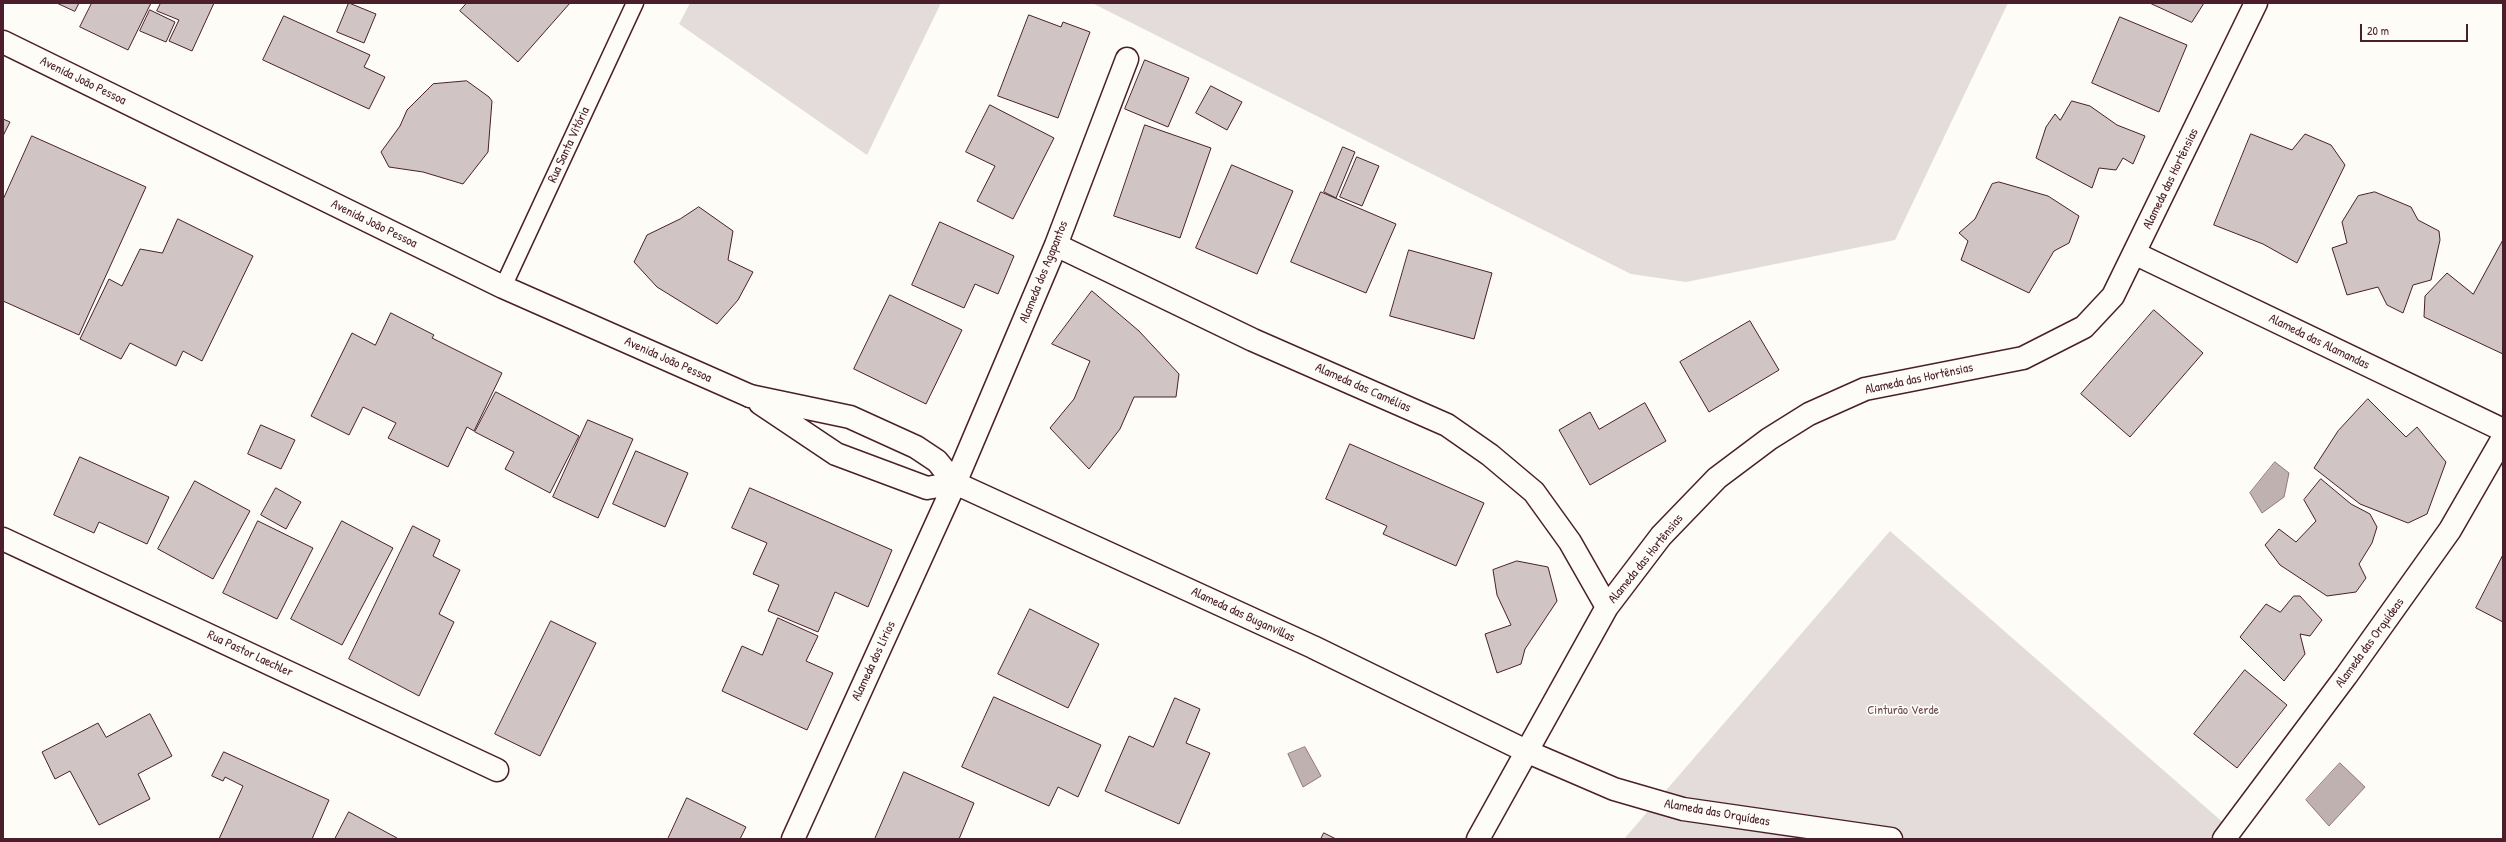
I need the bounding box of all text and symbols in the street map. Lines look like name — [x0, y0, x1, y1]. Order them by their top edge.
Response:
scale bar — [2362, 16, 2470, 42]
text: 20 m — [2367, 22, 2389, 39]
street label: Avenida João Pessoa — [37, 53, 129, 109]
street label: Rua Santa Vitória — [545, 105, 593, 185]
street label: Alameda das Hortênsias — [2140, 126, 2202, 232]
street label: Avenida João Pessoa — [328, 196, 420, 252]
street label: Alameda dos Agapantos — [1016, 219, 1072, 325]
street label: Alameda das Alamandas — [2266, 311, 2372, 373]
street label: Avenida João Pessoa — [622, 334, 714, 386]
street label: Alameda das Camélias — [1313, 360, 1413, 416]
street label: Alameda das Hortênsias — [1864, 360, 1974, 398]
street label: Alameda das Hortênsias — [1605, 511, 1687, 607]
street label: Alameda das Buganvillas — [1189, 584, 1297, 646]
street label: Alameda das Orquídeas — [2332, 595, 2408, 691]
street label: Alameda dos Lírios — [849, 619, 899, 703]
street label: Rua Pastor Laechler — [205, 627, 295, 681]
park label: Cinturão Verde — [1867, 703, 1939, 719]
street label: Alameda das Orquídeas — [1663, 796, 1771, 830]

